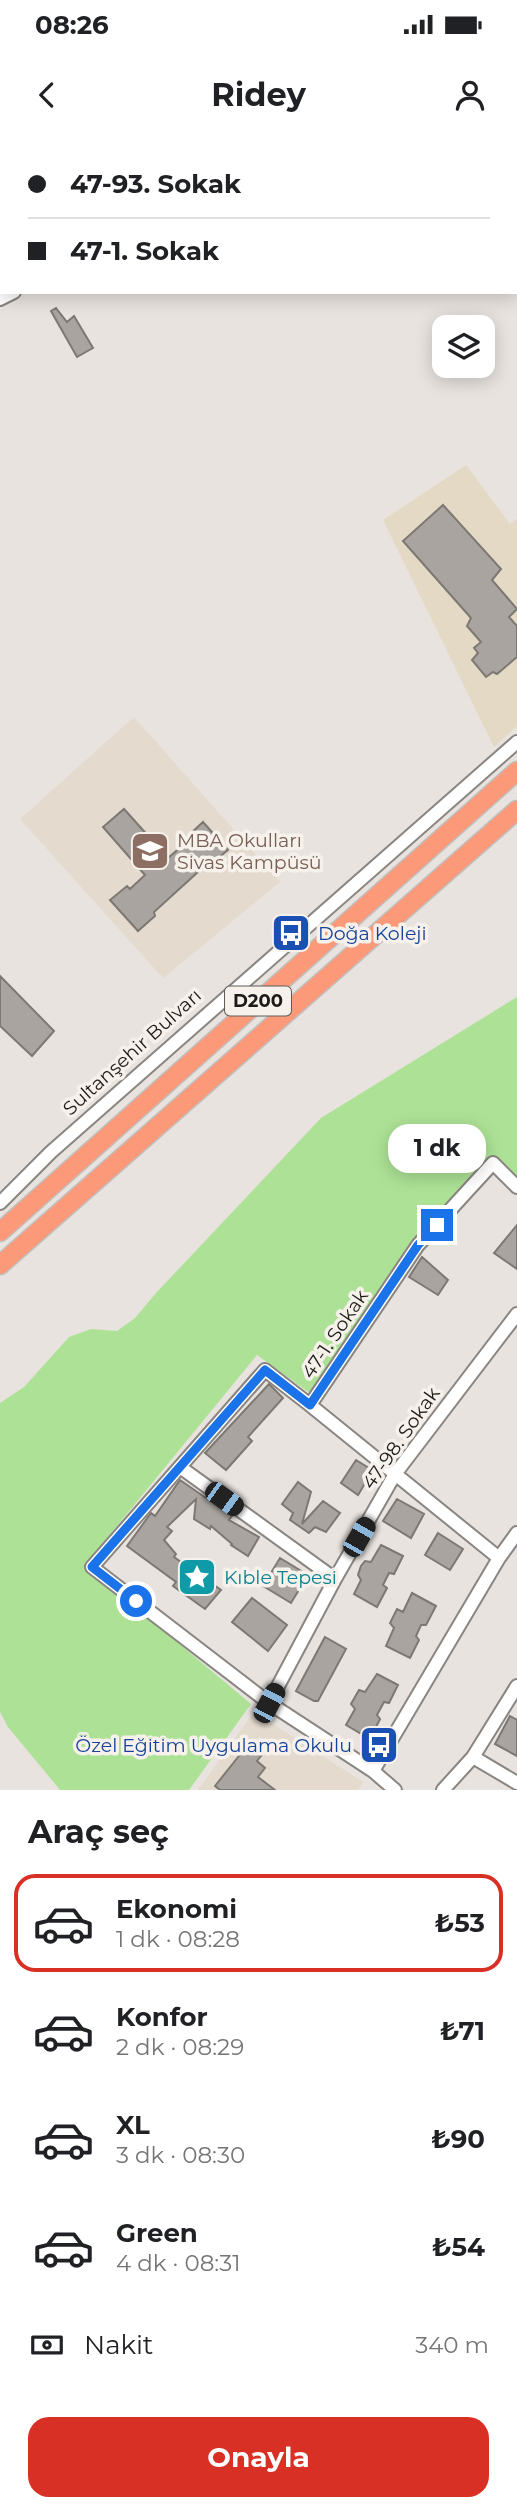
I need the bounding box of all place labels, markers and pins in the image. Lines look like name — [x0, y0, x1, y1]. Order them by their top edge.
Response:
place label: MBA Okulları Sivas Kampüsü — [177, 829, 322, 874]
school or university icon: MBA Okulları Sivas Kampüsü — [129, 830, 171, 872]
bus stop icon: Doğa Koleji — [270, 912, 312, 954]
place label: Doğa Koleji — [318, 922, 427, 945]
place icon: Kıble Tepesi — [176, 1556, 218, 1598]
place label: Kıble Tepesi — [224, 1566, 337, 1589]
bus stop icon: Özel Eğitim Uygulama Okulu — [358, 1724, 400, 1766]
place label: Özel Eğitim Uygulama Okulu — [75, 1734, 352, 1757]

